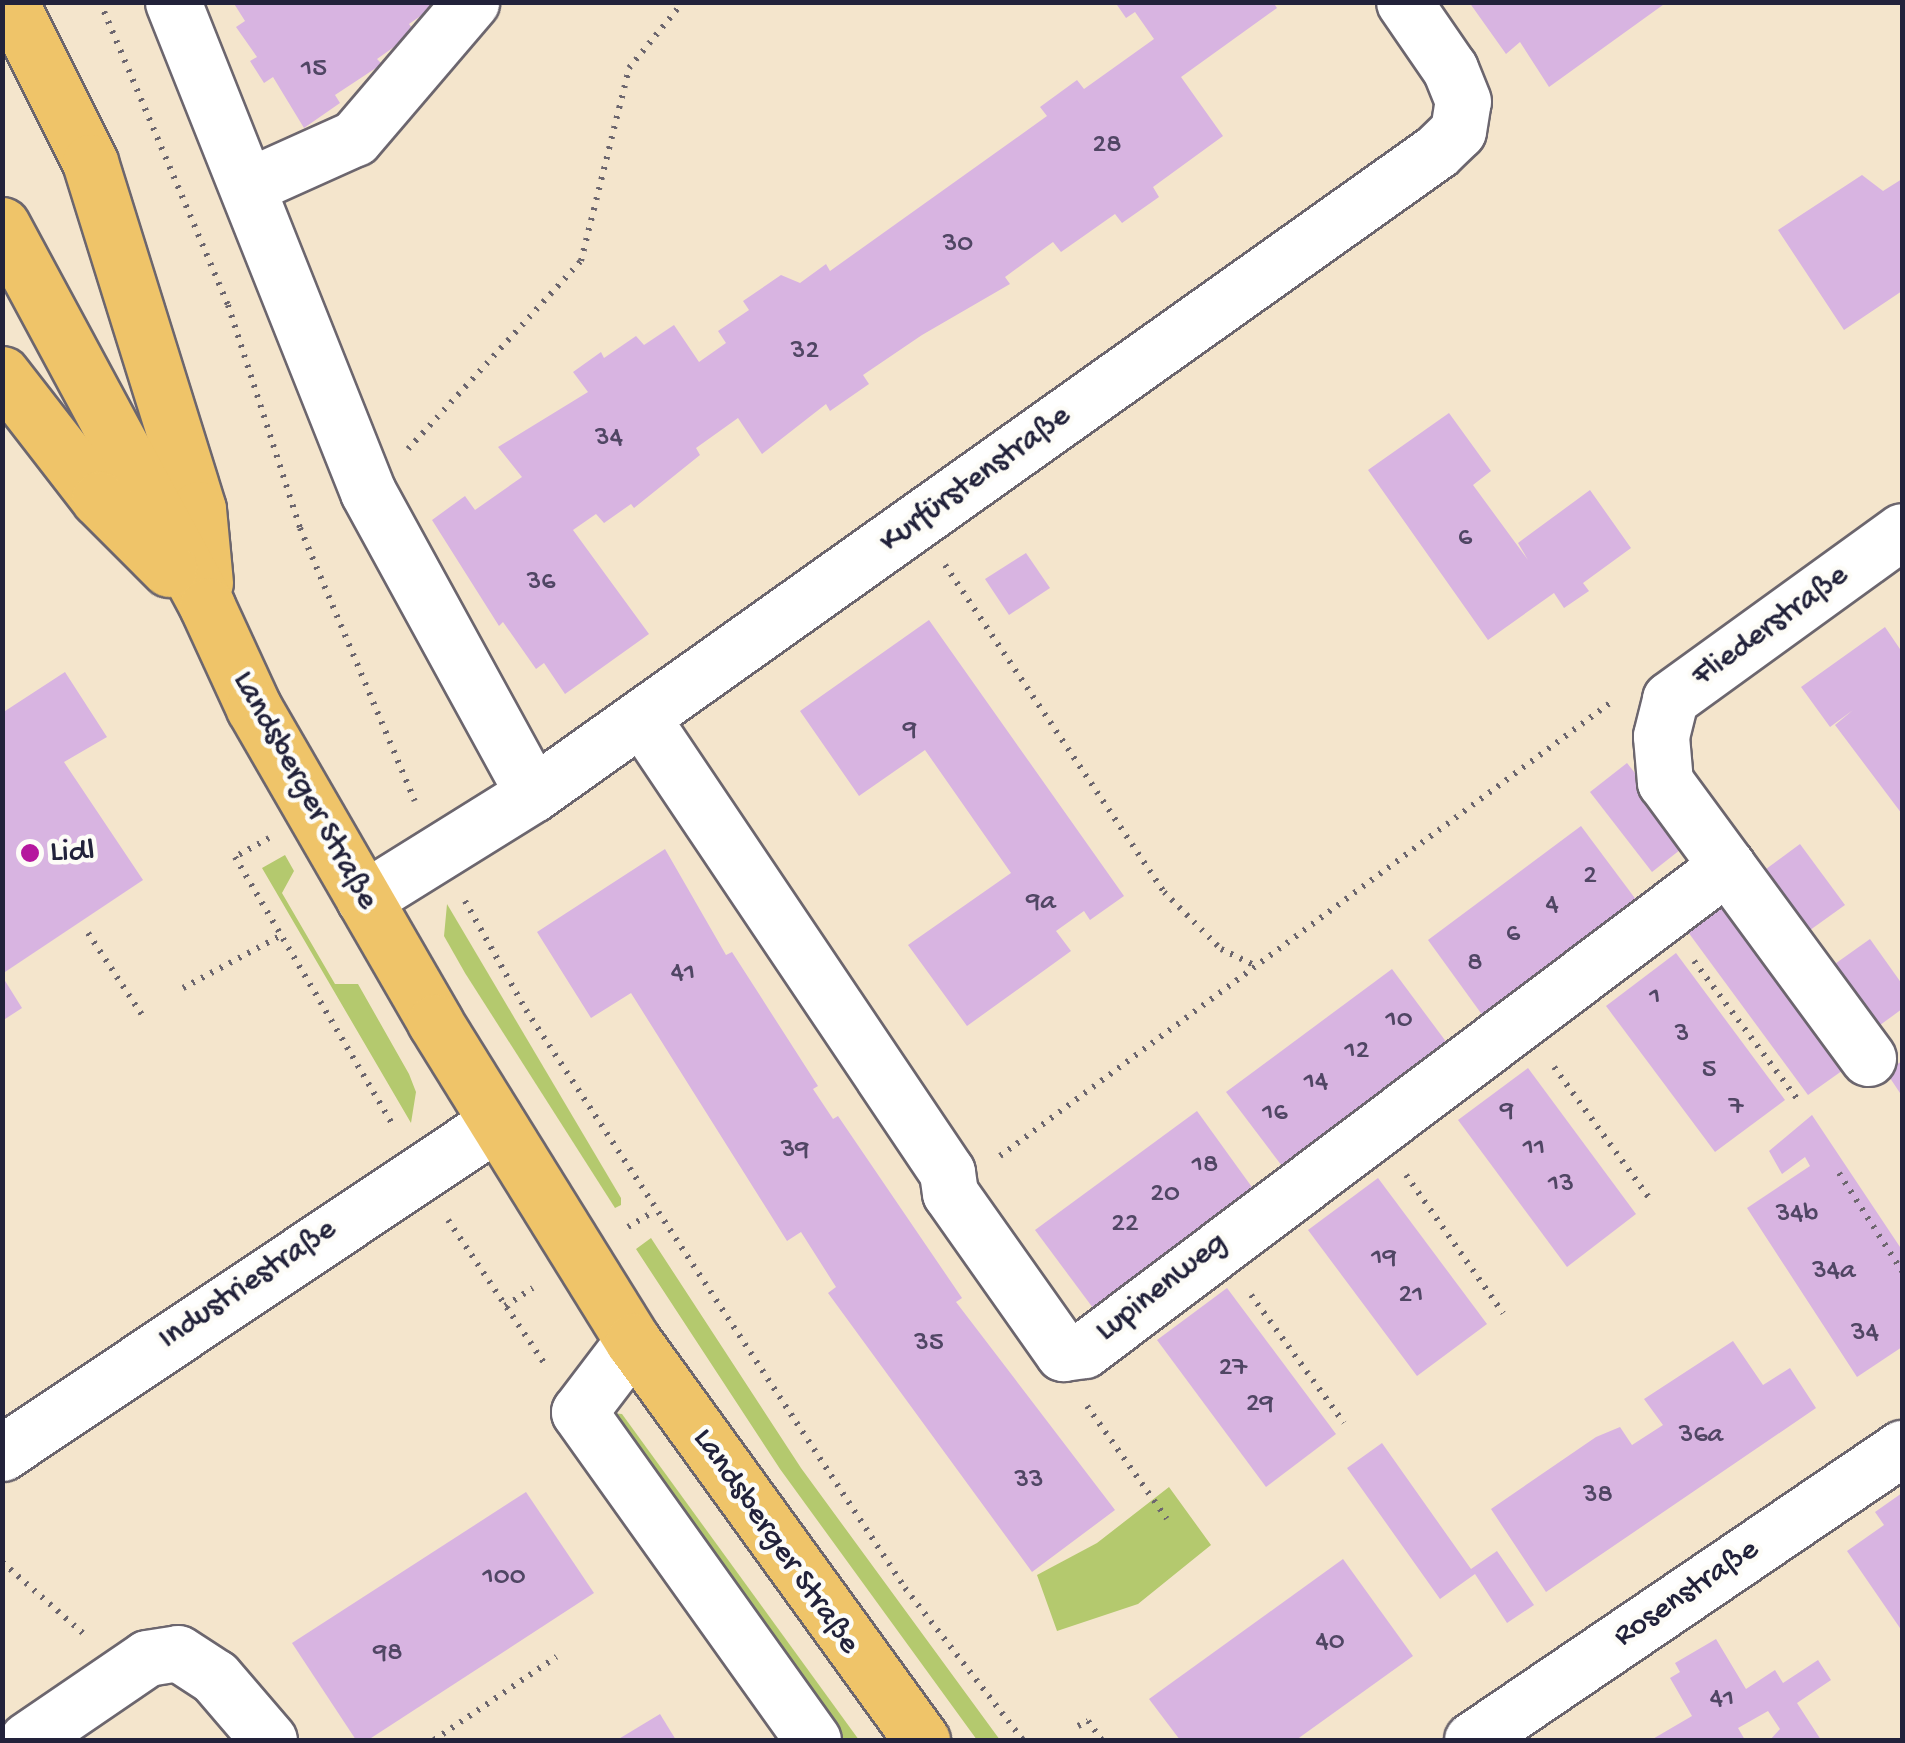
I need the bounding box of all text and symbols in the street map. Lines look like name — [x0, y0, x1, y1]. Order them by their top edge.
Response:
house number: 15 — [301, 53, 327, 87]
house number: 28 — [1092, 129, 1122, 163]
house number: 30 — [943, 228, 973, 262]
house number: 32 — [791, 335, 819, 369]
street label: Kurfürstenstraße — [873, 398, 1079, 562]
house number: 34 — [595, 422, 623, 456]
house number: 6 — [1458, 522, 1472, 556]
street label: Fliederstraße — [1686, 558, 1856, 696]
house number: 36 — [527, 566, 555, 600]
street label: Landsberger Straße — [223, 665, 385, 917]
house number: 9 — [903, 714, 917, 748]
place label: Lidl — [50, 834, 94, 872]
marker: Lidl — [19, 842, 41, 864]
house number: 2 — [1583, 860, 1597, 894]
house number: 9a — [1026, 886, 1056, 920]
house number: 4 — [1545, 889, 1559, 923]
house number: 6 — [1506, 918, 1520, 952]
house number: 8 — [1467, 947, 1483, 981]
house number: 41 — [671, 957, 695, 991]
house number: 1 — [1649, 981, 1661, 1015]
house number: 10 — [1385, 1004, 1413, 1038]
house number: 3 — [1675, 1018, 1689, 1052]
house number: 12 — [1344, 1035, 1370, 1069]
house number: 5 — [1702, 1054, 1716, 1088]
house number: 14 — [1304, 1066, 1328, 1100]
house number: 7 — [1729, 1091, 1743, 1125]
house number: 9 — [1500, 1095, 1514, 1129]
house number: 16 — [1262, 1097, 1288, 1131]
house number: 11 — [1523, 1132, 1545, 1166]
house number: 39 — [781, 1134, 809, 1168]
house number: 18 — [1192, 1149, 1218, 1183]
house number: 13 — [1548, 1168, 1574, 1202]
house number: 20 — [1150, 1178, 1180, 1212]
house number: 34b — [1776, 1198, 1818, 1232]
house number: 22 — [1111, 1208, 1139, 1242]
street label: Industriestraße — [152, 1211, 344, 1359]
street label: Lupinenweg — [1089, 1225, 1235, 1351]
house number: 19 — [1371, 1242, 1397, 1276]
house number: 34a — [1812, 1255, 1856, 1289]
house number: 21 — [1398, 1279, 1424, 1313]
house number: 34 — [1851, 1317, 1879, 1351]
house number: 35 — [914, 1327, 944, 1361]
house number: 27 — [1219, 1352, 1247, 1386]
house number: 29 — [1246, 1388, 1274, 1422]
house number: 36a — [1679, 1419, 1723, 1453]
street label: Landsberger Straße — [683, 1422, 867, 1662]
house number: 33 — [1014, 1464, 1044, 1498]
house number: 38 — [1583, 1479, 1613, 1513]
street label: Rosenstraße — [1607, 1531, 1767, 1657]
house number: 100 — [482, 1561, 526, 1595]
house number: 40 — [1315, 1626, 1345, 1660]
house number: 98 — [373, 1637, 403, 1671]
house number: 41 — [1710, 1683, 1734, 1717]

